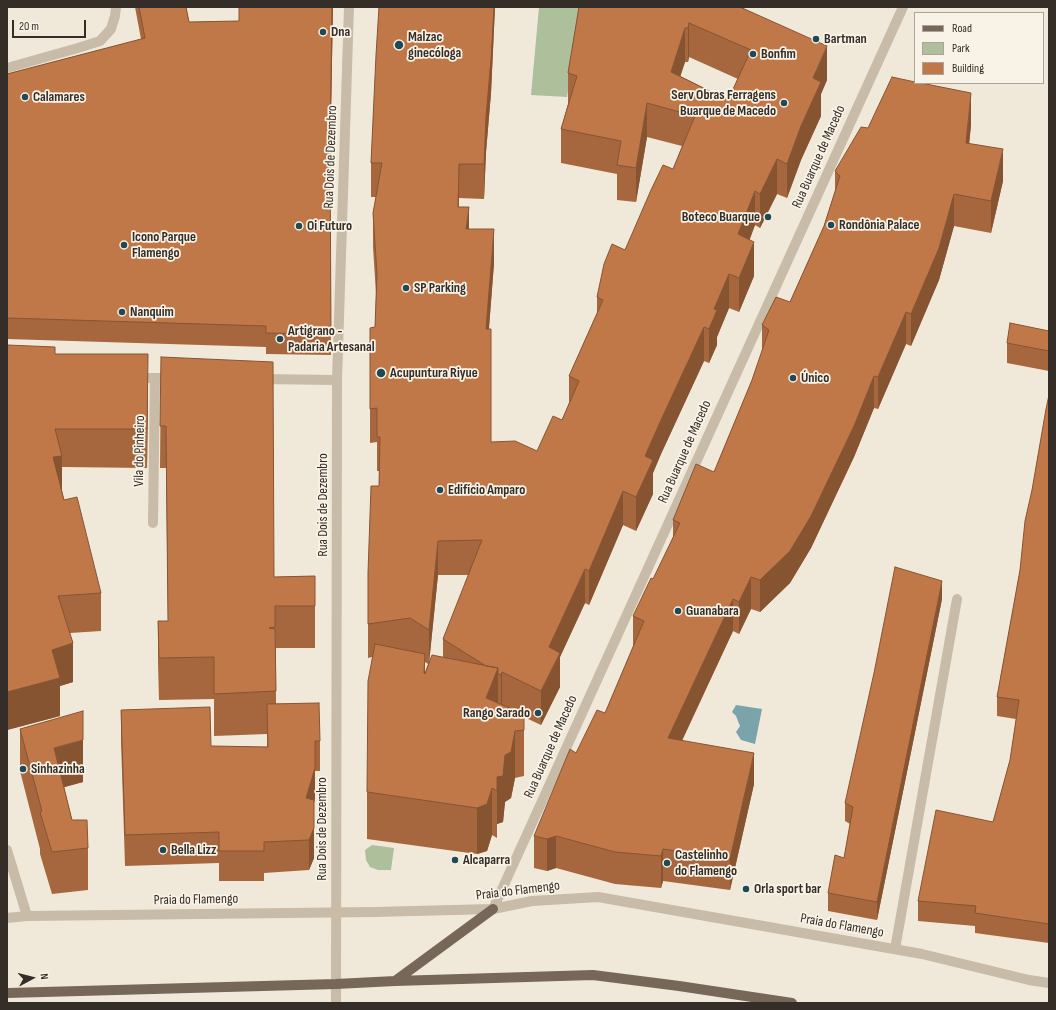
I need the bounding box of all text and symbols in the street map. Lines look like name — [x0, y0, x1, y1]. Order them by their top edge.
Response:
scale bar — [14, 12, 88, 38]
legend — [914, 12, 1044, 84]
text: 20 m — [19, 19, 39, 34]
text: Road — [952, 21, 972, 36]
place label: Dna — [331, 24, 350, 40]
marker: Dna — [318, 27, 328, 37]
place label: Malzac ginecóloga — [408, 29, 461, 62]
place label: Bartman — [824, 31, 867, 47]
marker: Bartman — [811, 34, 821, 44]
marker: Malzac ginecóloga — [393, 39, 405, 51]
text: Park — [952, 41, 970, 56]
place label: Bonfim — [761, 46, 796, 62]
marker: Bonfim — [748, 49, 758, 59]
text: Building — [952, 61, 984, 76]
place label: Serv Obras Ferragens Buarque de Macedo — [671, 87, 776, 120]
place label: Calamares — [33, 89, 85, 105]
marker: Calamares — [20, 92, 30, 102]
marker: Serv Obras Ferragens Buarque de Macedo — [779, 98, 789, 108]
street label: Rua Buarque de Macedo — [789, 103, 849, 211]
street label: Rua Dois de Dezembro — [321, 105, 341, 209]
place label: Boteco Buarque — [682, 209, 760, 225]
marker: Boteco Buarque — [763, 212, 773, 222]
place label: Rondônia Palace — [839, 217, 920, 233]
place label: Oi Futuro — [307, 218, 352, 234]
marker: Rondônia Palace — [826, 220, 836, 230]
marker: Oi Futuro — [294, 221, 304, 231]
place label: Icono Parque Flamengo — [132, 229, 196, 262]
marker: Icono Parque Flamengo — [119, 240, 129, 250]
place label: SP Parking — [414, 280, 466, 296]
marker: SP Parking — [401, 283, 411, 293]
place label: Nanquim — [130, 304, 174, 320]
marker: Nanquim — [117, 307, 127, 317]
place label: Artigrano - Padaria Artesanal — [288, 323, 375, 356]
marker: Artigrano - Padaria Artesanal — [275, 334, 285, 344]
place label: Acupuntura Riyue — [390, 365, 478, 381]
marker: Acupuntura Riyue — [375, 367, 387, 379]
place label: Único — [801, 370, 829, 386]
marker: Único — [788, 373, 798, 383]
street label: Rua Buarque de Macedo — [655, 398, 715, 506]
street label: Vila do Pinheiro — [131, 415, 149, 487]
street label: Rua Dois de Dezembro — [315, 453, 331, 557]
place label: Edifício Amparo — [448, 482, 525, 498]
marker: Edifício Amparo — [435, 485, 445, 495]
place label: Guanabara — [686, 603, 739, 619]
marker: Guanabara — [673, 606, 683, 616]
street label: Rua Buarque de Macedo — [521, 693, 581, 801]
place label: Rango Sarado — [463, 705, 530, 721]
marker: Rango Sarado — [533, 708, 543, 718]
place label: Sinhazinha — [31, 761, 85, 777]
marker: Sinhazinha — [18, 764, 28, 774]
street label: Rua Dois de Dezembro — [314, 777, 330, 881]
place label: Bella Lizz — [171, 842, 216, 858]
marker: Bella Lizz — [158, 845, 168, 855]
place label: Castelinho do Flamengo — [675, 847, 737, 880]
place label: Alcaparra — [463, 852, 510, 868]
marker: Alcaparra — [450, 855, 460, 865]
marker: Castelinho do Flamengo — [662, 858, 672, 868]
street label: Praia do Flamengo — [475, 878, 561, 904]
place label: Orla sport bar — [754, 881, 821, 897]
marker: Orla sport bar — [741, 884, 751, 894]
street label: Praia do Flamengo — [154, 891, 238, 909]
street label: Praia do Flamengo — [799, 910, 885, 942]
north arrow — [12, 958, 52, 998]
text: N — [38, 973, 51, 980]

